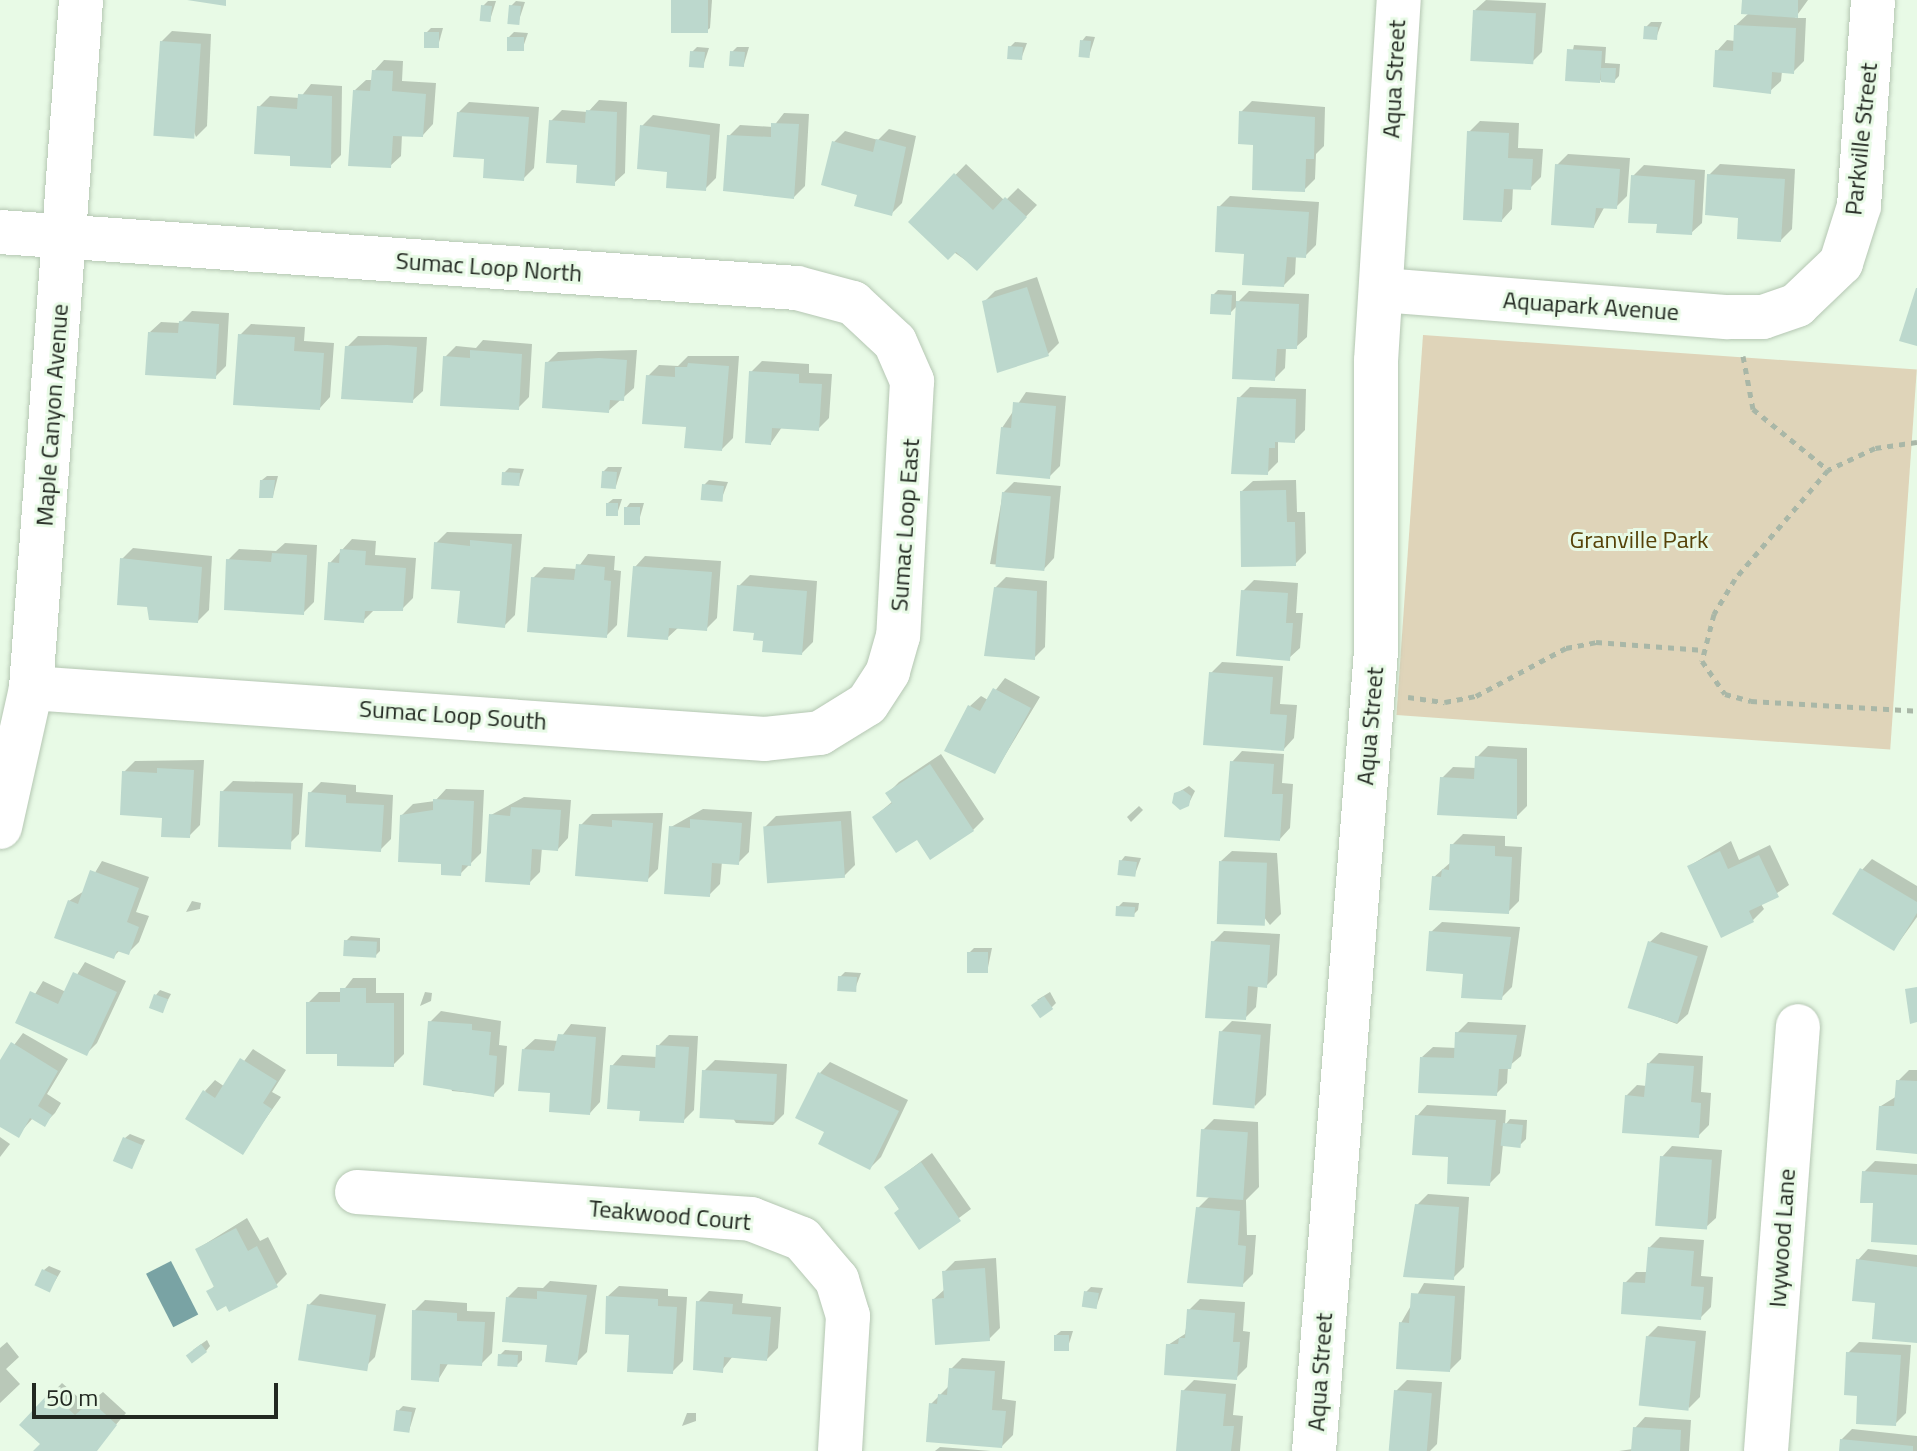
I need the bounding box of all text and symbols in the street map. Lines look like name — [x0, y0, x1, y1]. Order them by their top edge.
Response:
street label: Aqua Street — [1377, 19, 1411, 139]
street label: Parkville Street — [1839, 61, 1883, 217]
street label: Sumac Loop North — [395, 246, 583, 288]
street label: Aquapark Avenue — [1502, 285, 1680, 327]
street label: Maple Canyon Avenue — [30, 303, 74, 527]
street label: Sumac Loop East — [885, 438, 925, 612]
park label: Granville Park — [1569, 526, 1709, 554]
street label: Aqua Street — [1350, 666, 1390, 786]
street label: Sumac Loop South — [358, 694, 548, 736]
street label: Ivywood Lane — [1763, 1168, 1801, 1308]
street label: Teakwood Court — [588, 1194, 752, 1236]
street label: Aqua Street — [1301, 1312, 1339, 1432]
scale bar — [36, 1367, 282, 1417]
text: 50 m — [46, 1379, 98, 1415]

